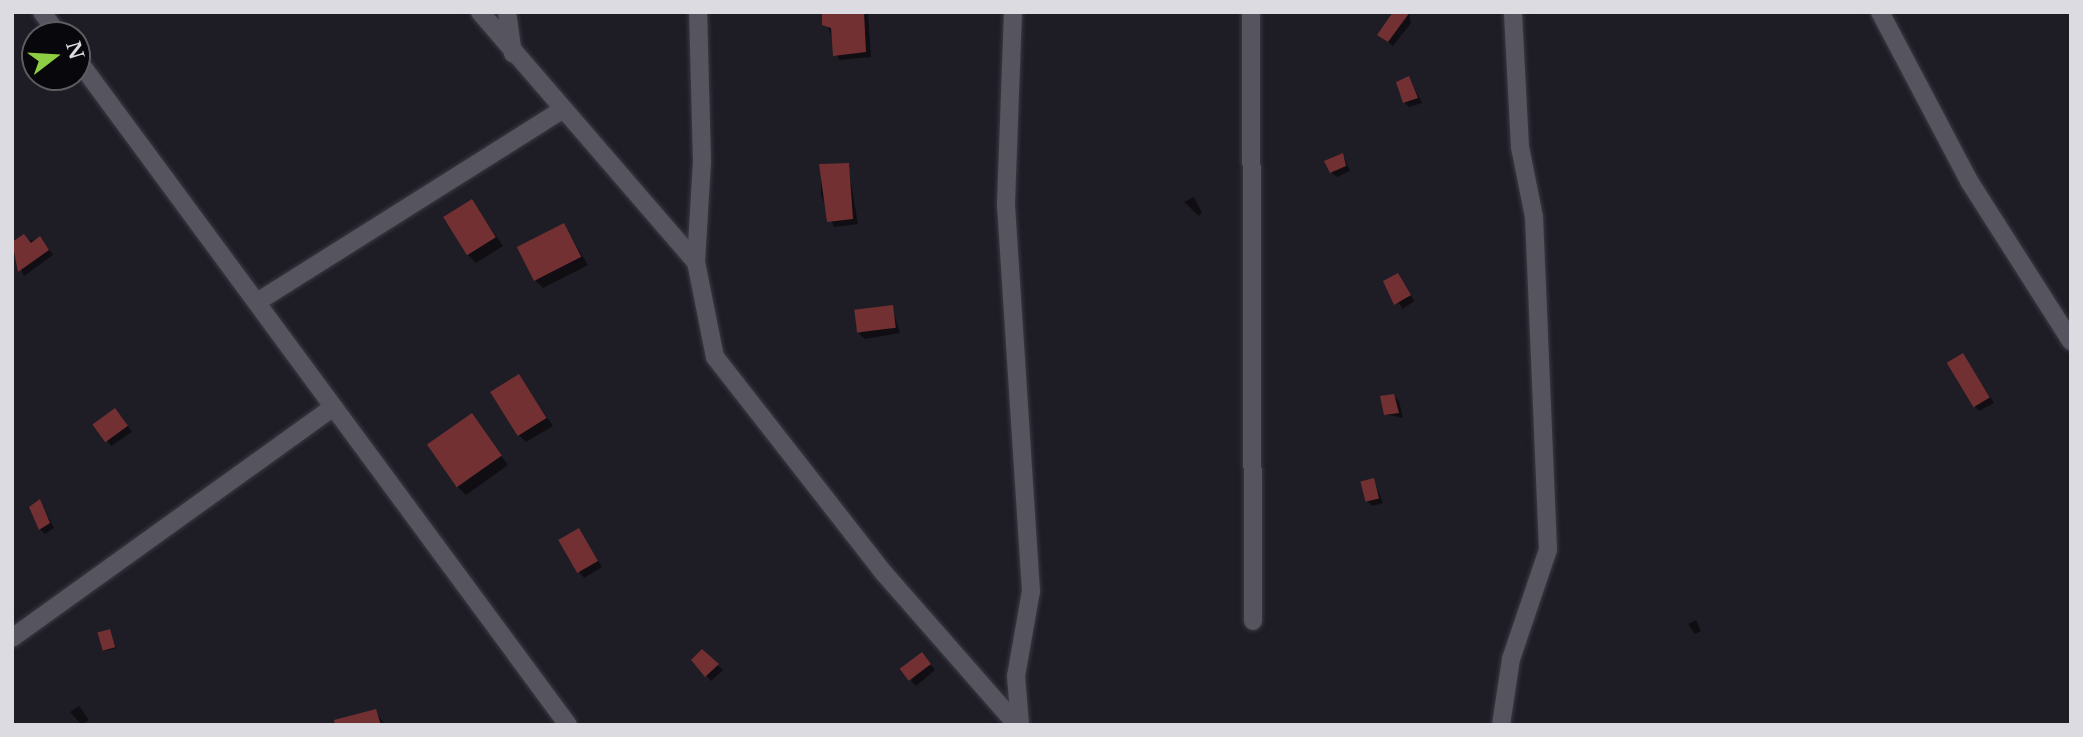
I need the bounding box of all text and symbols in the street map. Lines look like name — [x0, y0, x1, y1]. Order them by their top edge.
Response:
north arrow — [21, 21, 91, 91]
text: N — [61, 38, 88, 62]

